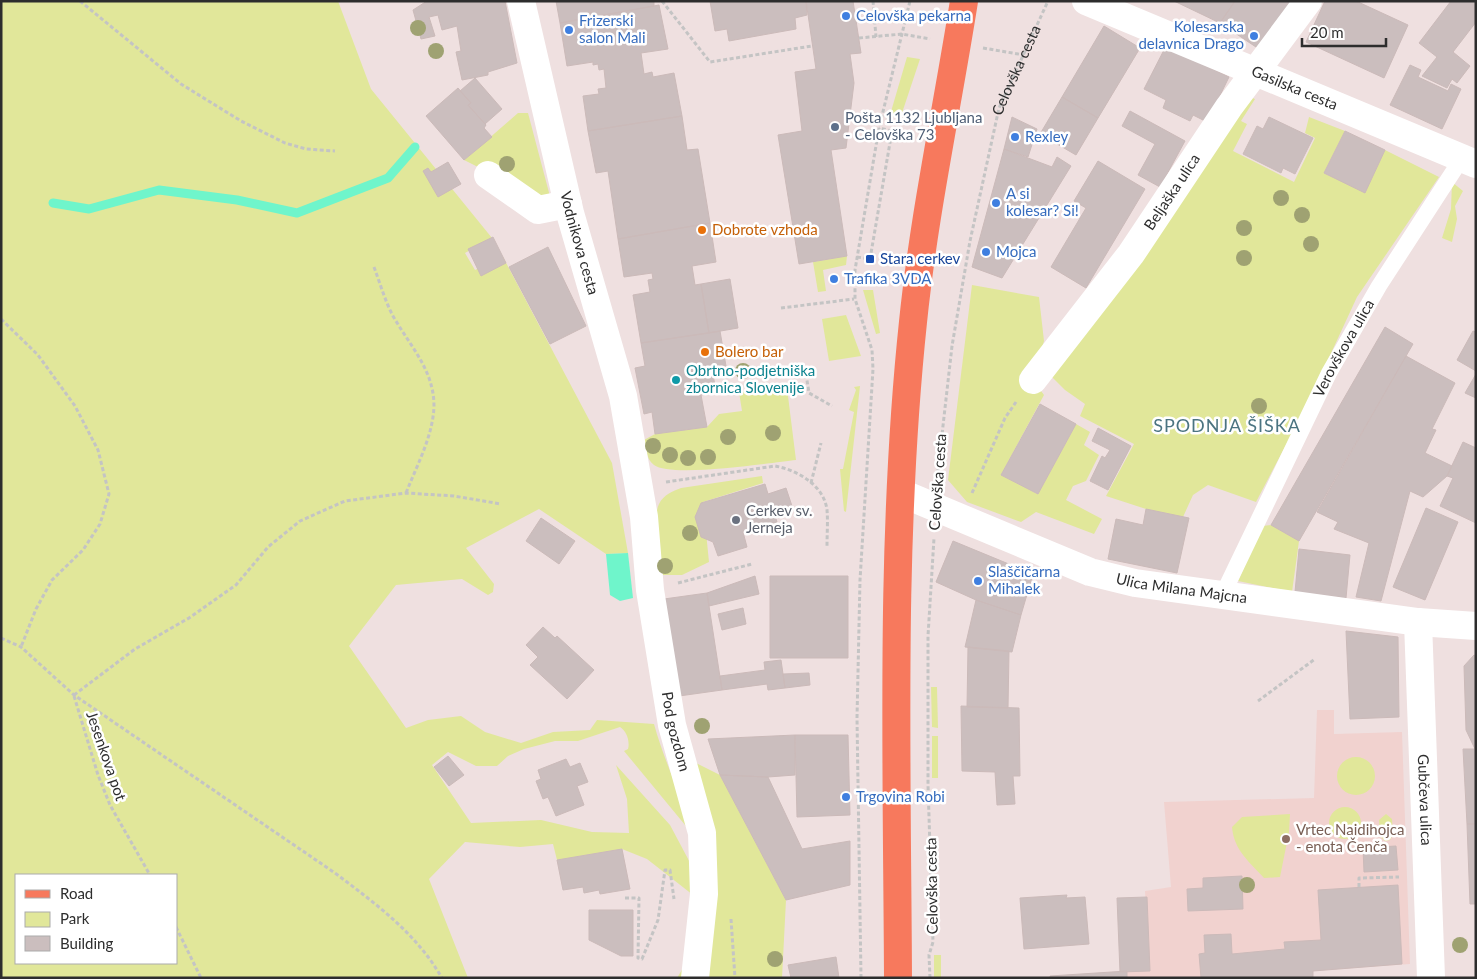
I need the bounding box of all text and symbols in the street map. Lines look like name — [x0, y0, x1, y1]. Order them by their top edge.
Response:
place label: Celovška pekarna — [856, 6, 971, 24]
marker: Celovška pekarna — [840, 10, 852, 22]
place label: Frizerski salon Mali — [579, 11, 646, 46]
scale bar — [1302, 15, 1386, 47]
place label: Kolesarska delavnica Drago — [1138, 17, 1244, 52]
street label: Celovška cesta — [988, 22, 1044, 117]
text: 20 m — [1310, 23, 1344, 41]
marker: Frizerski salon Mali — [563, 24, 575, 36]
marker: Kolesarska delavnica Drago — [1248, 30, 1260, 42]
street label: Gasilska cesta — [1249, 61, 1341, 113]
place label: Pošta 1132 Ljubljana - Celovška 73 — [845, 108, 982, 143]
marker: Pošta 1132 Ljubljana - Celovška 73 — [829, 121, 841, 133]
place label: Rexley — [1025, 127, 1068, 145]
marker: Rexley — [1009, 131, 1021, 143]
street label: Beljaška ulica — [1140, 150, 1203, 233]
place label: A si kolesar? Si! — [1006, 184, 1079, 219]
street label: Vodnikova cesta — [557, 189, 603, 297]
marker: A si kolesar? Si! — [990, 197, 1002, 209]
place label: Dobrote vzhoda — [712, 220, 818, 238]
marker: Dobrote vzhoda — [696, 224, 708, 236]
place label: Mojca — [996, 242, 1036, 260]
marker: Mojca — [980, 246, 992, 258]
place label: Stara cerkev — [880, 249, 961, 267]
marker: Stara cerkev — [864, 253, 876, 265]
place label: Trafika 3VDA — [844, 269, 932, 287]
marker: Trafika 3VDA — [828, 273, 840, 285]
street label: Verovškova ulica — [1309, 296, 1377, 400]
place label: Bolero bar — [715, 342, 784, 360]
marker: Bolero bar — [699, 346, 711, 358]
place label: Obrtno-podjetniška zbornica Slovenije — [686, 361, 815, 396]
marker: Obrtno-podjetniška zbornica Slovenije — [670, 374, 682, 386]
district label: SPODNJA ŠIŠKA — [1153, 414, 1301, 436]
street label: Celovška cesta — [925, 433, 949, 531]
place label: Cerkev sv. Jerneja — [746, 501, 813, 536]
marker: Cerkev sv. Jerneja — [730, 514, 742, 526]
place label: Slaščičarna Mihalek — [988, 562, 1060, 597]
street label: Ulica Milana Majcna — [1114, 569, 1248, 606]
marker: Slaščičarna Mihalek — [972, 575, 984, 587]
street label: Pod gozdom — [659, 690, 694, 773]
street label: Jesenkova pot — [83, 709, 131, 803]
street label: Gubčeva ulica — [1415, 754, 1436, 846]
place label: Trgovina Robi — [856, 787, 945, 805]
marker: Trgovina Robi — [840, 791, 852, 803]
place label: Vrtec Najdihojca - enota Čenča — [1296, 820, 1404, 855]
marker: Vrtec Najdihojca - enota Čenča — [1280, 833, 1292, 845]
street label: Celovška cesta — [921, 837, 941, 935]
legend — [15, 874, 178, 964]
text: Road — [60, 884, 93, 902]
text: Park — [60, 909, 90, 927]
text: Building — [60, 934, 113, 952]

